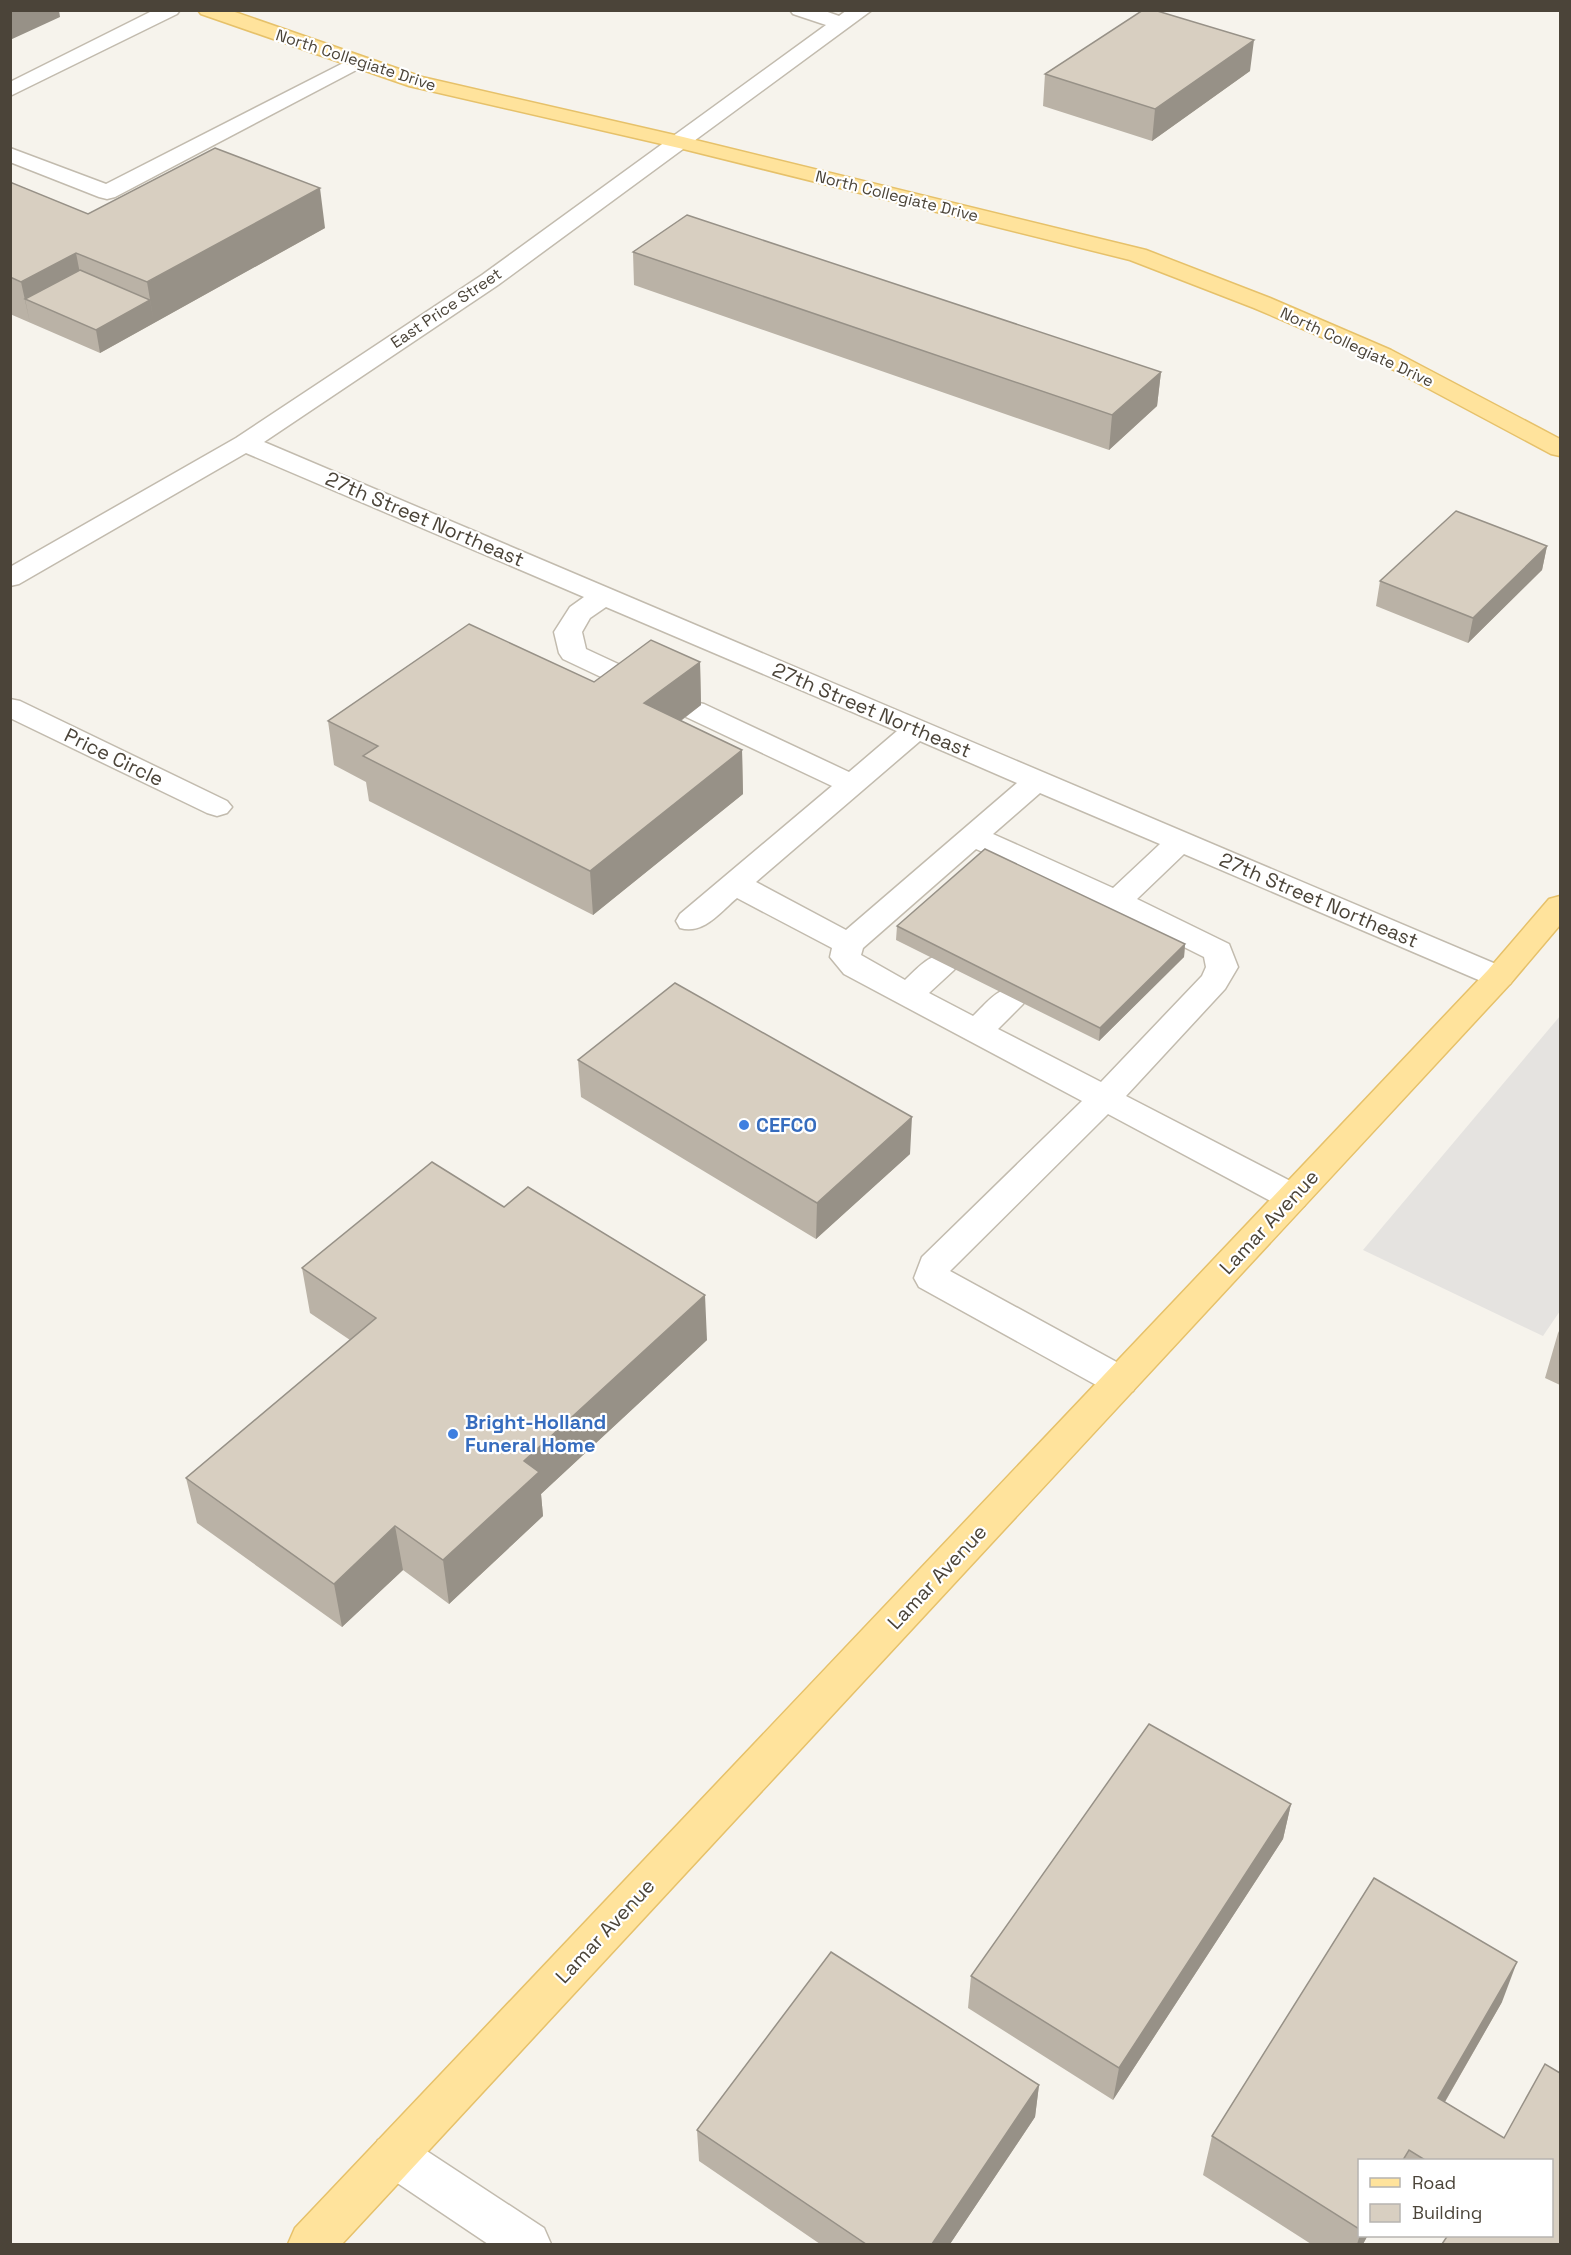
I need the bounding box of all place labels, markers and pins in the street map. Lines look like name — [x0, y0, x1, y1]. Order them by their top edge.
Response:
place label: CEFCO — [756, 1112, 817, 1138]
marker: CEFCO — [737, 1118, 751, 1132]
place label: Bright-Holland Funeral Home — [465, 1409, 606, 1458]
marker: Bright-Holland Funeral Home — [446, 1427, 460, 1441]

